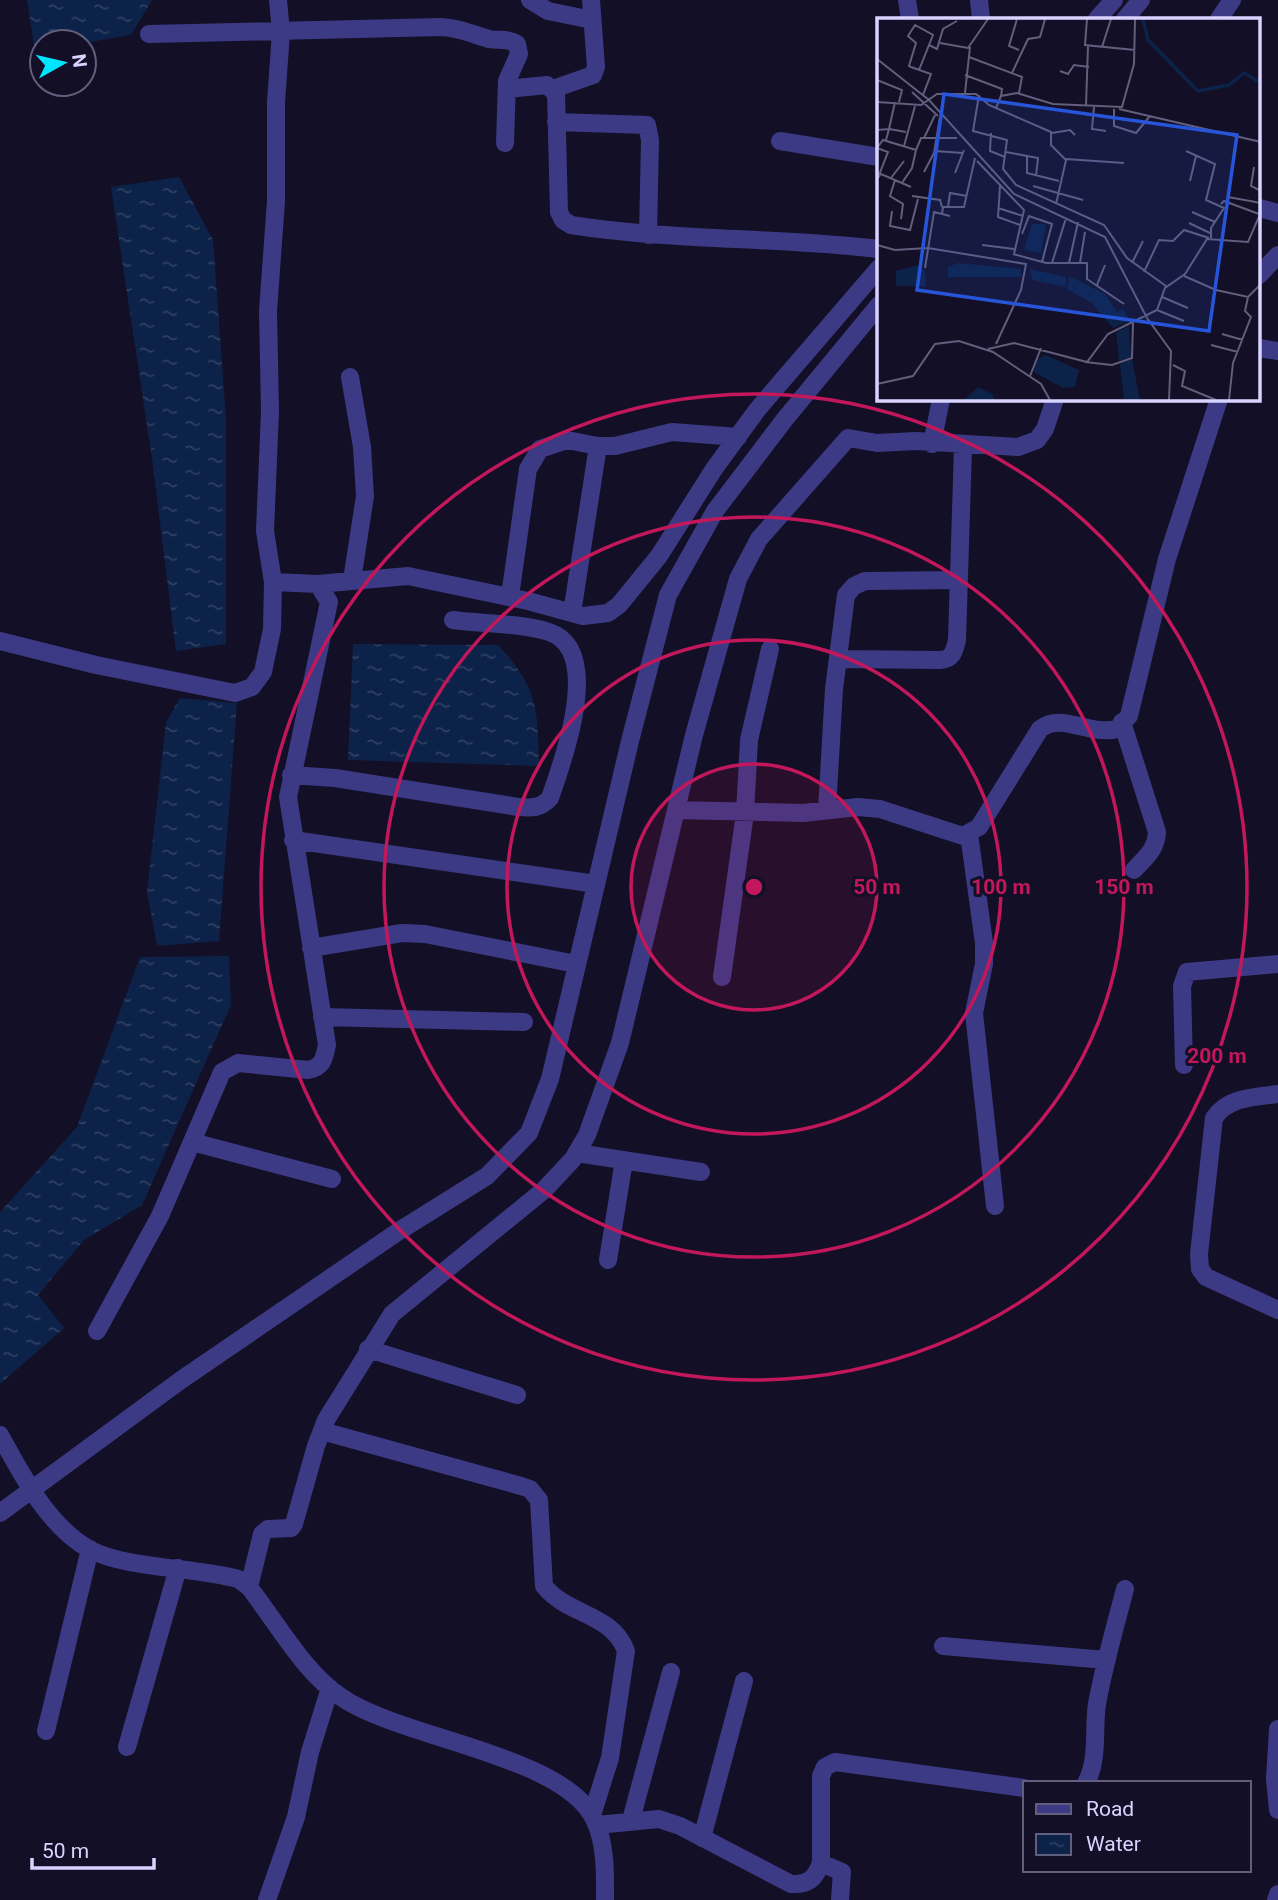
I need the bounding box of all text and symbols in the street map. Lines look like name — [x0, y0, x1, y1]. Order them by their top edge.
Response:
inset map — [877, 18, 1260, 401]
north arrow — [28, 28, 98, 98]
text: N — [67, 52, 92, 69]
centre of rings — [742, 875, 766, 899]
text: 50 m — [853, 875, 901, 899]
text: 100 m — [971, 875, 1031, 899]
text: 150 m — [1094, 875, 1154, 899]
text: 200 m — [1187, 1044, 1247, 1068]
legend — [1023, 1781, 1250, 1872]
text: Road — [1086, 1797, 1134, 1821]
scale bar — [32, 1826, 154, 1870]
text: Water — [1086, 1832, 1141, 1856]
text: 50 m — [42, 1839, 89, 1863]

